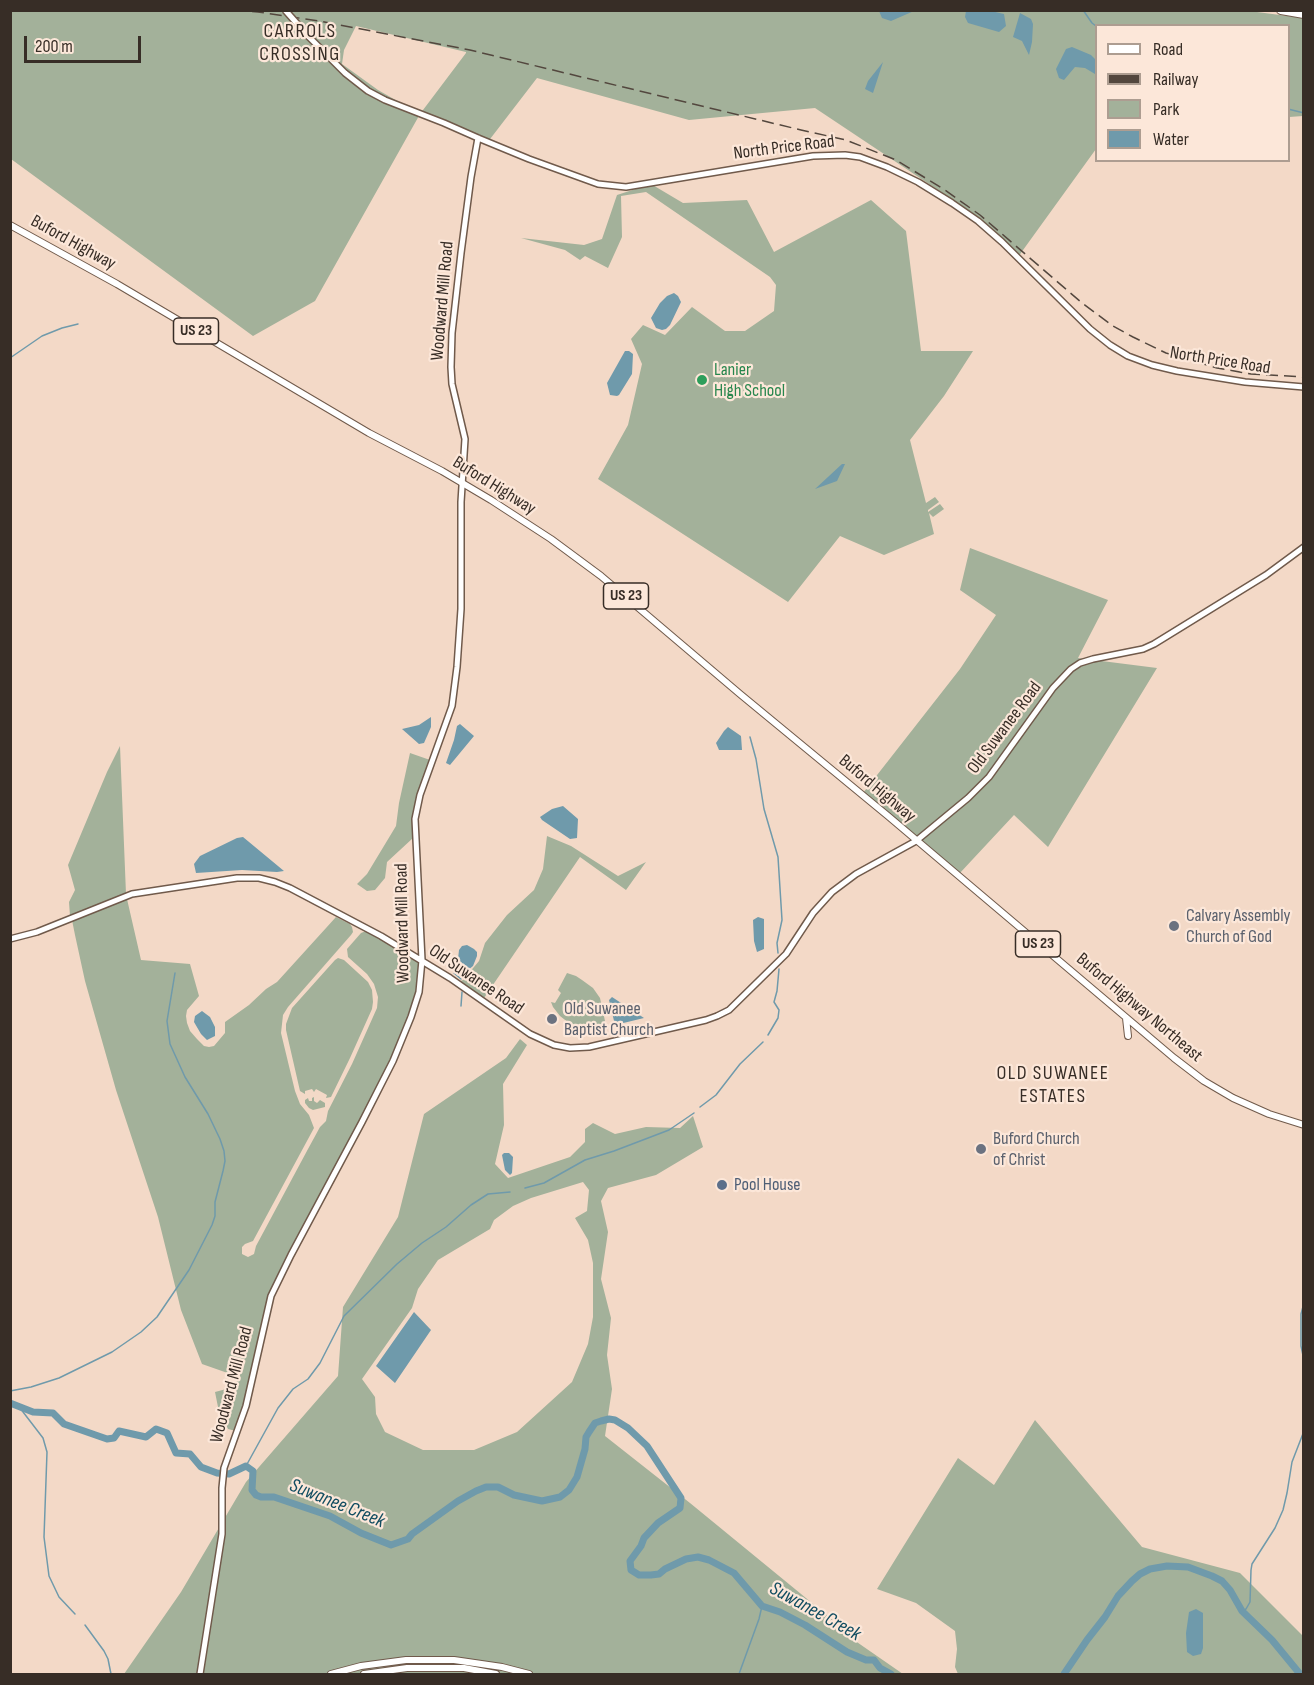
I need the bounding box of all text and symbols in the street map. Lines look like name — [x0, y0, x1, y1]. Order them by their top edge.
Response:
district label: CARROLS CROSSING — [259, 20, 341, 67]
scale bar — [27, 24, 144, 62]
legend — [1095, 24, 1290, 162]
text: 200 m — [35, 36, 73, 57]
text: Road — [1153, 39, 1183, 60]
text: Railway — [1153, 69, 1198, 90]
text: Park — [1153, 99, 1179, 120]
text: Water — [1153, 129, 1189, 150]
street label: North Price Road — [732, 131, 836, 165]
street label: Buford Highway — [27, 211, 119, 275]
street label: Woodward Mill Road — [427, 241, 459, 361]
road number: US 23 — [174, 318, 218, 344]
street label: North Price Road — [1168, 342, 1272, 380]
place label: Lanier High School — [714, 359, 785, 401]
marker: Lanier High School — [695, 373, 709, 387]
street label: Buford Highway — [448, 452, 540, 520]
road number: US 23 — [604, 583, 648, 609]
street label: Old Suwanee Road — [963, 678, 1047, 778]
street label: Buford Highway — [834, 750, 920, 828]
street label: Woodward Mill Road — [391, 863, 415, 983]
place label: Calvary Assembly Church of God — [1186, 905, 1290, 948]
marker: Calvary Assembly Church of God — [1167, 919, 1181, 933]
road number: US 23 — [1016, 931, 1060, 957]
street label: Old Suwanee Road — [425, 940, 527, 1020]
street label: Buford Highway Northeast — [1071, 949, 1207, 1067]
place label: Old Suwanee Baptist Church — [564, 998, 654, 1040]
marker: Old Suwanee Baptist Church — [545, 1012, 559, 1026]
district label: OLD SUWANEE ESTATES — [996, 1062, 1110, 1109]
place label: Buford Church of Christ — [993, 1128, 1080, 1170]
marker: Buford Church of Christ — [974, 1142, 988, 1156]
place label: Pool House — [734, 1174, 801, 1196]
marker: Pool House — [715, 1178, 729, 1192]
street label: Woodward Mill Road — [206, 1324, 258, 1446]
water label: Suwanee Creek — [286, 1474, 388, 1534]
water label: Suwanee Creek — [765, 1577, 865, 1647]

